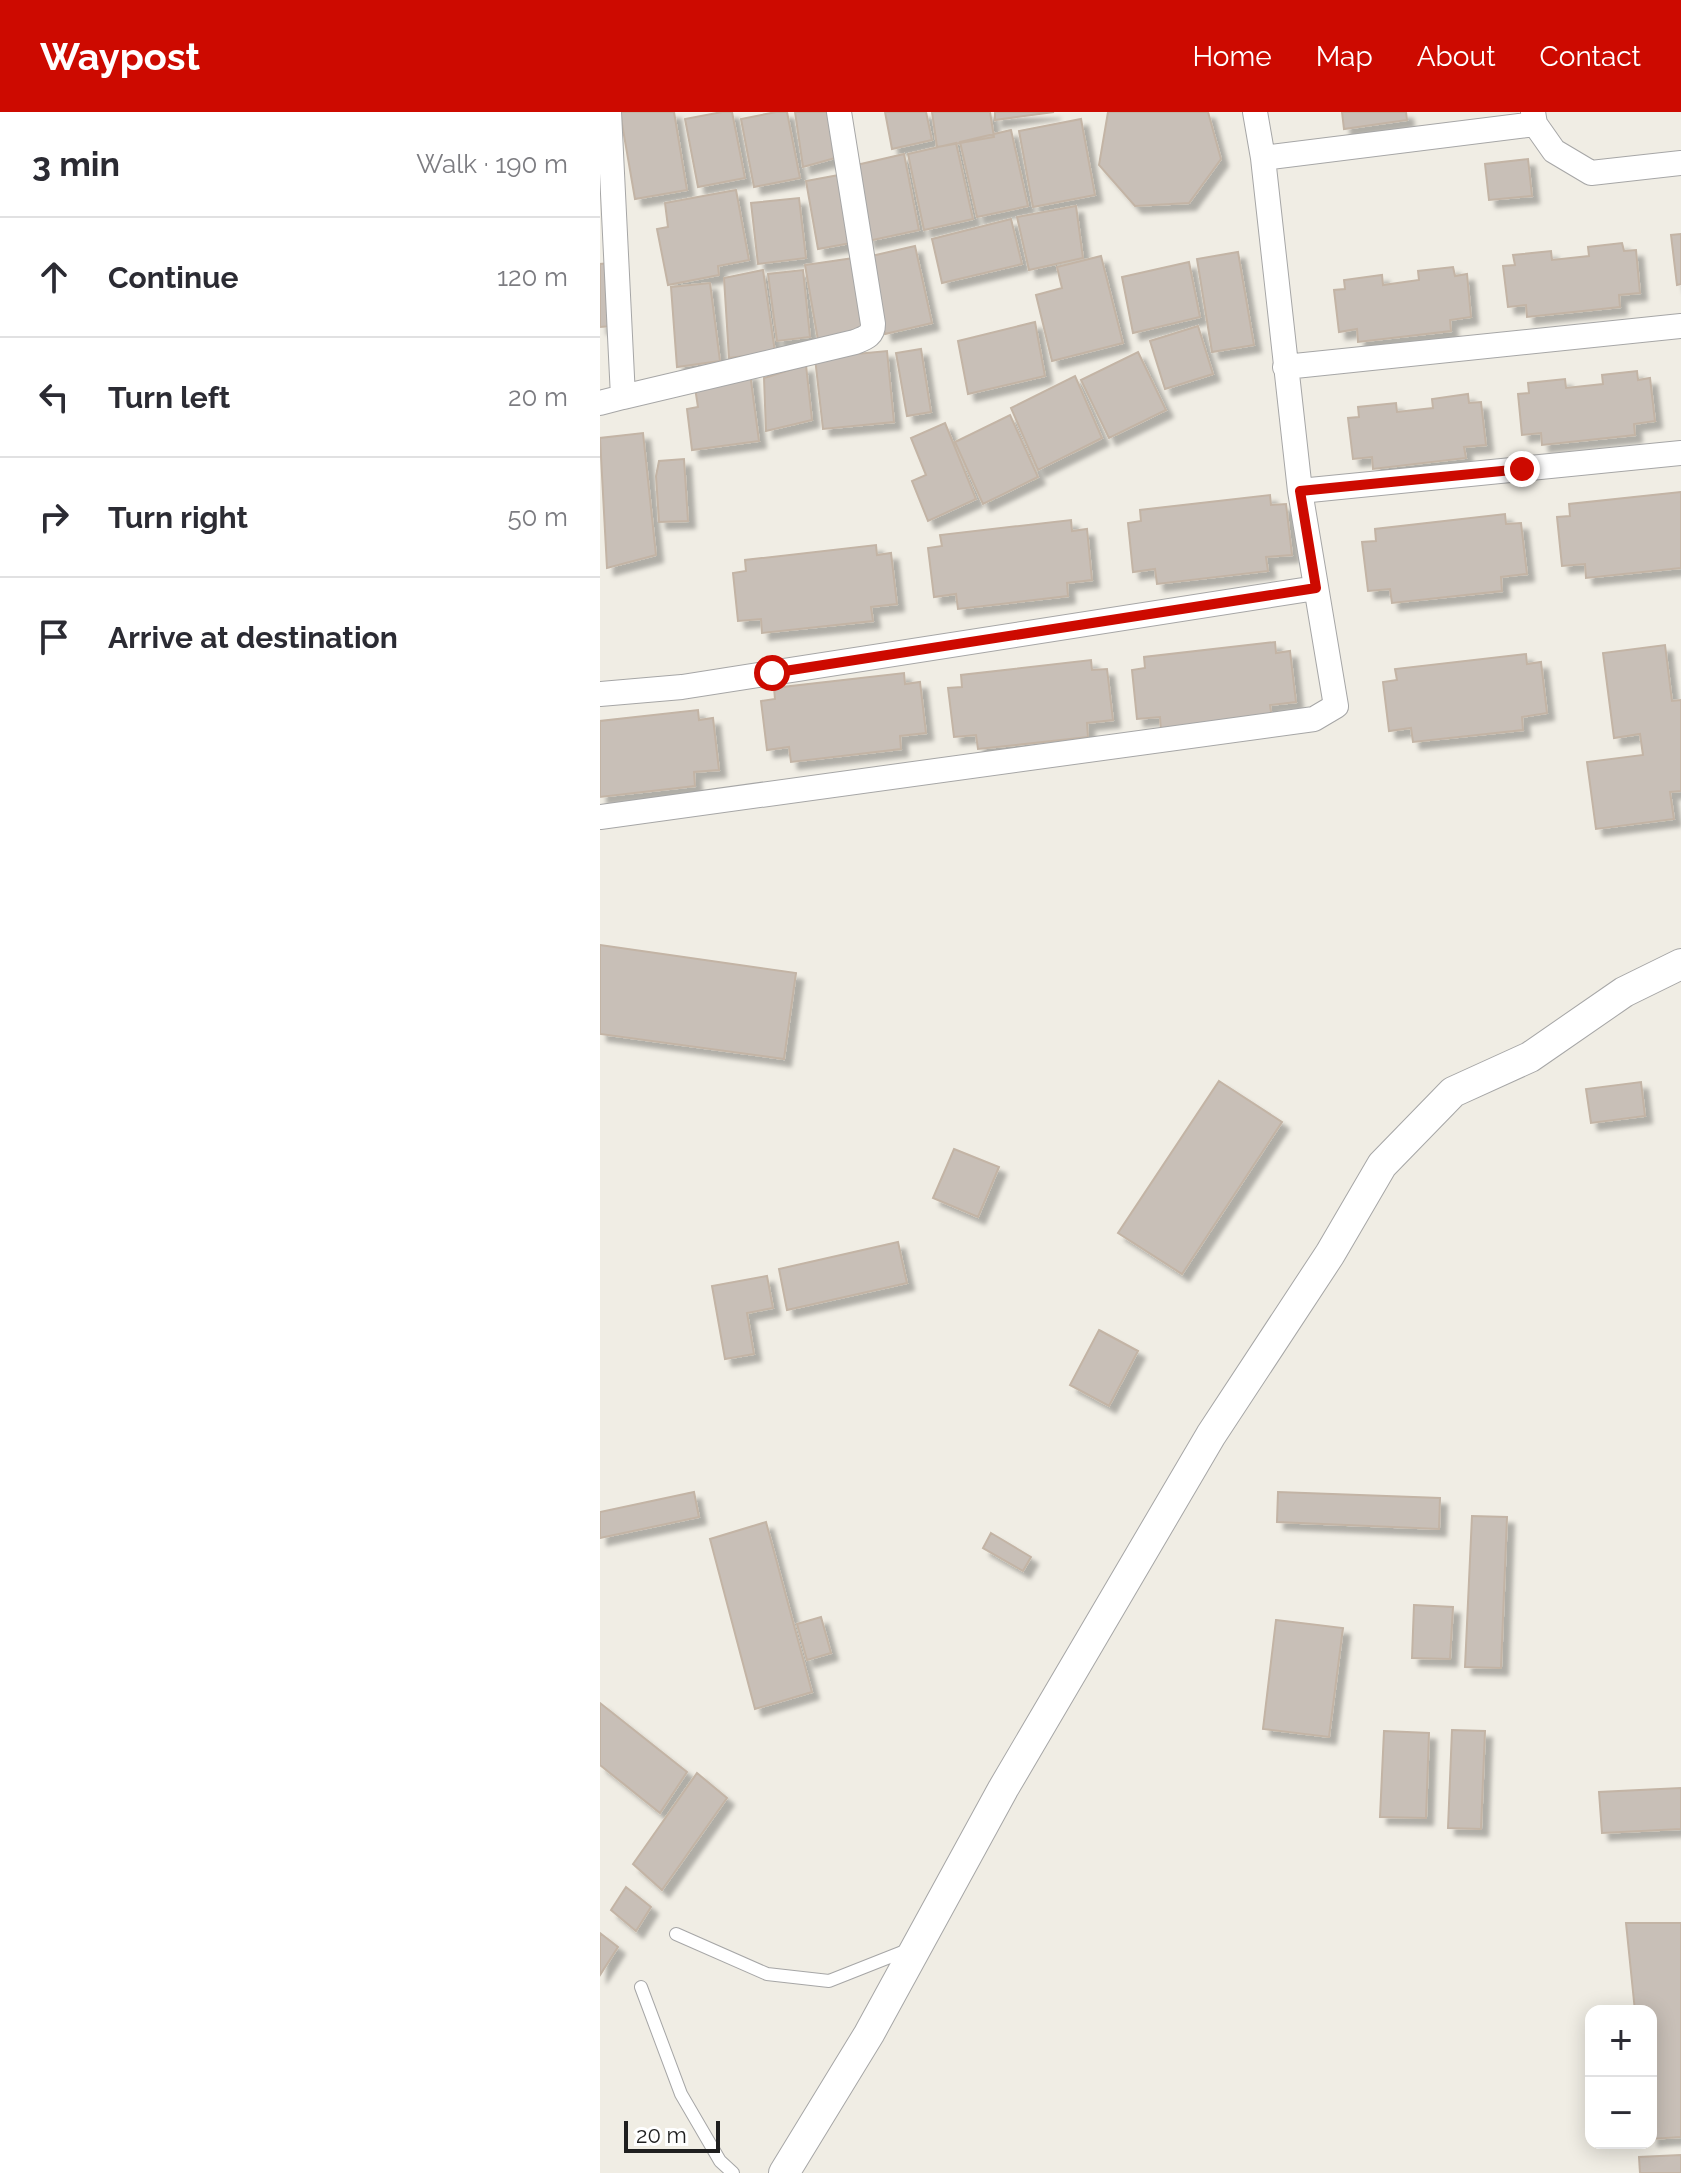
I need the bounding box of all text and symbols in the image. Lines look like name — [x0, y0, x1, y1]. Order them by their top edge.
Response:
text: Waypost — [40, 34, 200, 79]
text: Home — [1192, 40, 1272, 73]
text: Map — [1316, 40, 1373, 73]
text: About — [1417, 40, 1496, 73]
text: Contact — [1540, 40, 1641, 73]
text: 3 min — [32, 144, 120, 184]
text: Walk · 190 m — [416, 149, 568, 179]
icon: ahead — [32, 255, 76, 299]
text: Continue — [108, 260, 239, 295]
text: 120 m — [497, 262, 568, 292]
icon: left — [32, 375, 76, 419]
text: Turn left — [108, 380, 230, 415]
text: 20 m — [508, 382, 568, 412]
route end — [1504, 451, 1540, 487]
icon: right — [32, 495, 76, 539]
text: Turn right — [108, 500, 248, 535]
text: 50 m — [507, 502, 568, 532]
icon: arrive — [32, 615, 76, 659]
text: Arrive at destination — [108, 620, 398, 655]
route start — [754, 655, 790, 691]
map controls — [1585, 2005, 1657, 2149]
button: + — [1585, 2005, 1657, 2077]
button: − — [1585, 2077, 1657, 2149]
scale bar — [624, 2117, 720, 2153]
text: 20 m — [636, 2122, 687, 2148]

